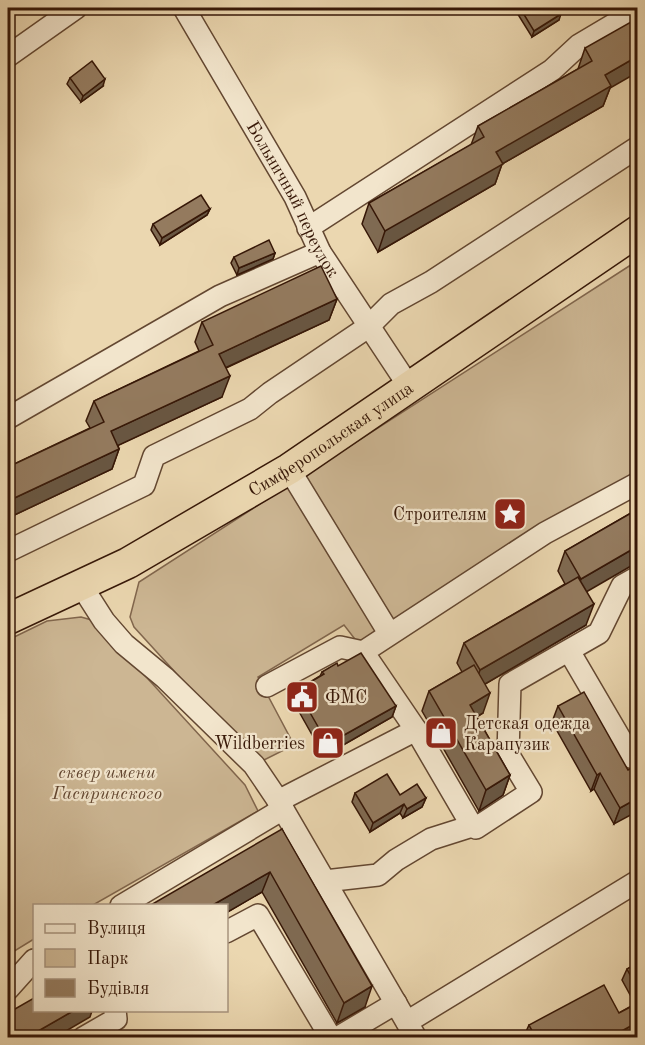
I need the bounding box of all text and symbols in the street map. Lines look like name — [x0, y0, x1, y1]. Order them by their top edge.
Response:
street label: Больничный переулок — [243, 118, 342, 281]
street label: Симферопольская улица — [246, 379, 417, 501]
place icon: Строителям — [492, 496, 528, 532]
place label: Строителям — [393, 506, 487, 524]
public building icon: ФМС — [284, 679, 320, 715]
place label: ФМС — [325, 689, 367, 707]
shop icon: Детская одежда Карапузик — [423, 715, 459, 751]
place label: Детская одежда Карапузик — [464, 715, 591, 754]
shop icon: Wildberries — [310, 725, 346, 761]
place label: Wildberries — [214, 735, 305, 753]
park label: сквер имени Гаспринского — [51, 764, 162, 803]
legend — [33, 904, 228, 1012]
text: Вулиця — [87, 920, 146, 938]
text: Парк — [87, 950, 128, 968]
text: Будівля — [87, 980, 149, 998]

